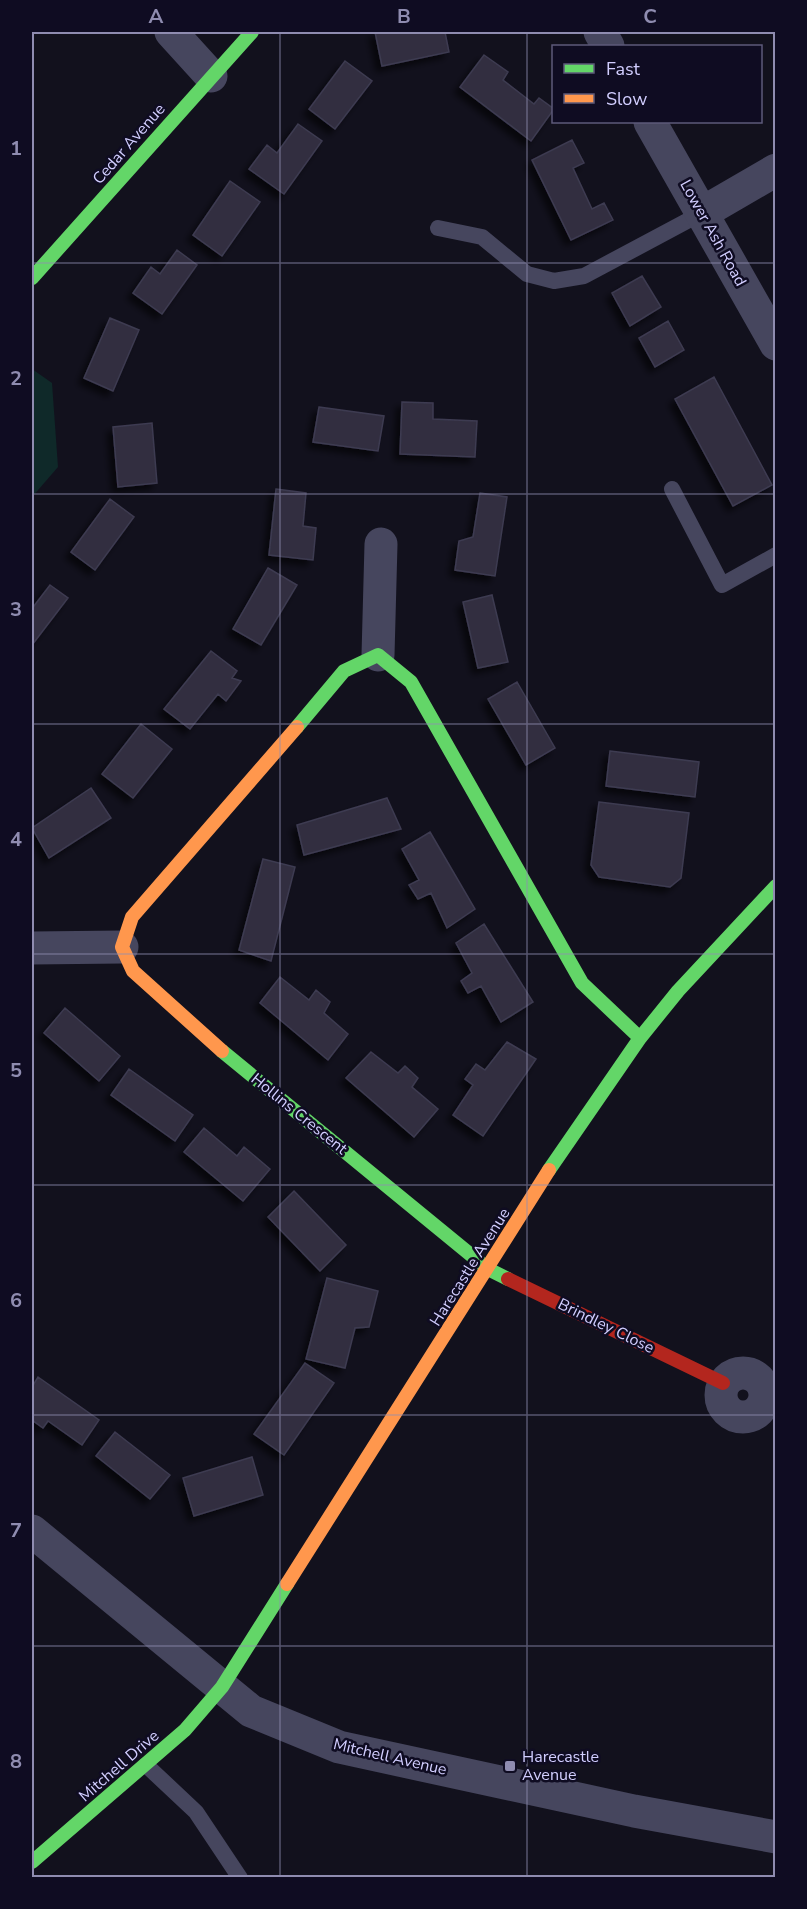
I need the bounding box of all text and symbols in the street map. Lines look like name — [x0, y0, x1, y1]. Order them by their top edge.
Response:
text: A — [149, 3, 164, 30]
text: B — [397, 3, 411, 30]
text: C — [643, 3, 657, 30]
legend — [552, 45, 762, 123]
text: Fast — [606, 57, 641, 81]
text: Slow — [606, 87, 647, 111]
street label: Cedar Avenue — [88, 99, 170, 189]
text: 1 — [10, 135, 22, 162]
street label: Lower Ash Road — [675, 176, 751, 290]
text: 2 — [10, 365, 22, 392]
text: 3 — [10, 596, 22, 623]
text: 4 — [10, 826, 22, 853]
text: 5 — [10, 1057, 22, 1084]
street label: Hollins Crescent — [246, 1068, 352, 1160]
street label: Harecastle Avenue — [425, 1204, 515, 1330]
text: 6 — [10, 1287, 22, 1314]
street label: Brindley Close — [554, 1293, 658, 1359]
text: 7 — [10, 1517, 22, 1544]
street label: Mitchell Drive — [74, 1725, 164, 1807]
street label: Mitchell Avenue — [331, 1733, 449, 1781]
place label: Harecastle Avenue — [522, 1746, 599, 1786]
text: 8 — [10, 1748, 22, 1775]
marker: Harecastle Avenue — [503, 1759, 517, 1773]

